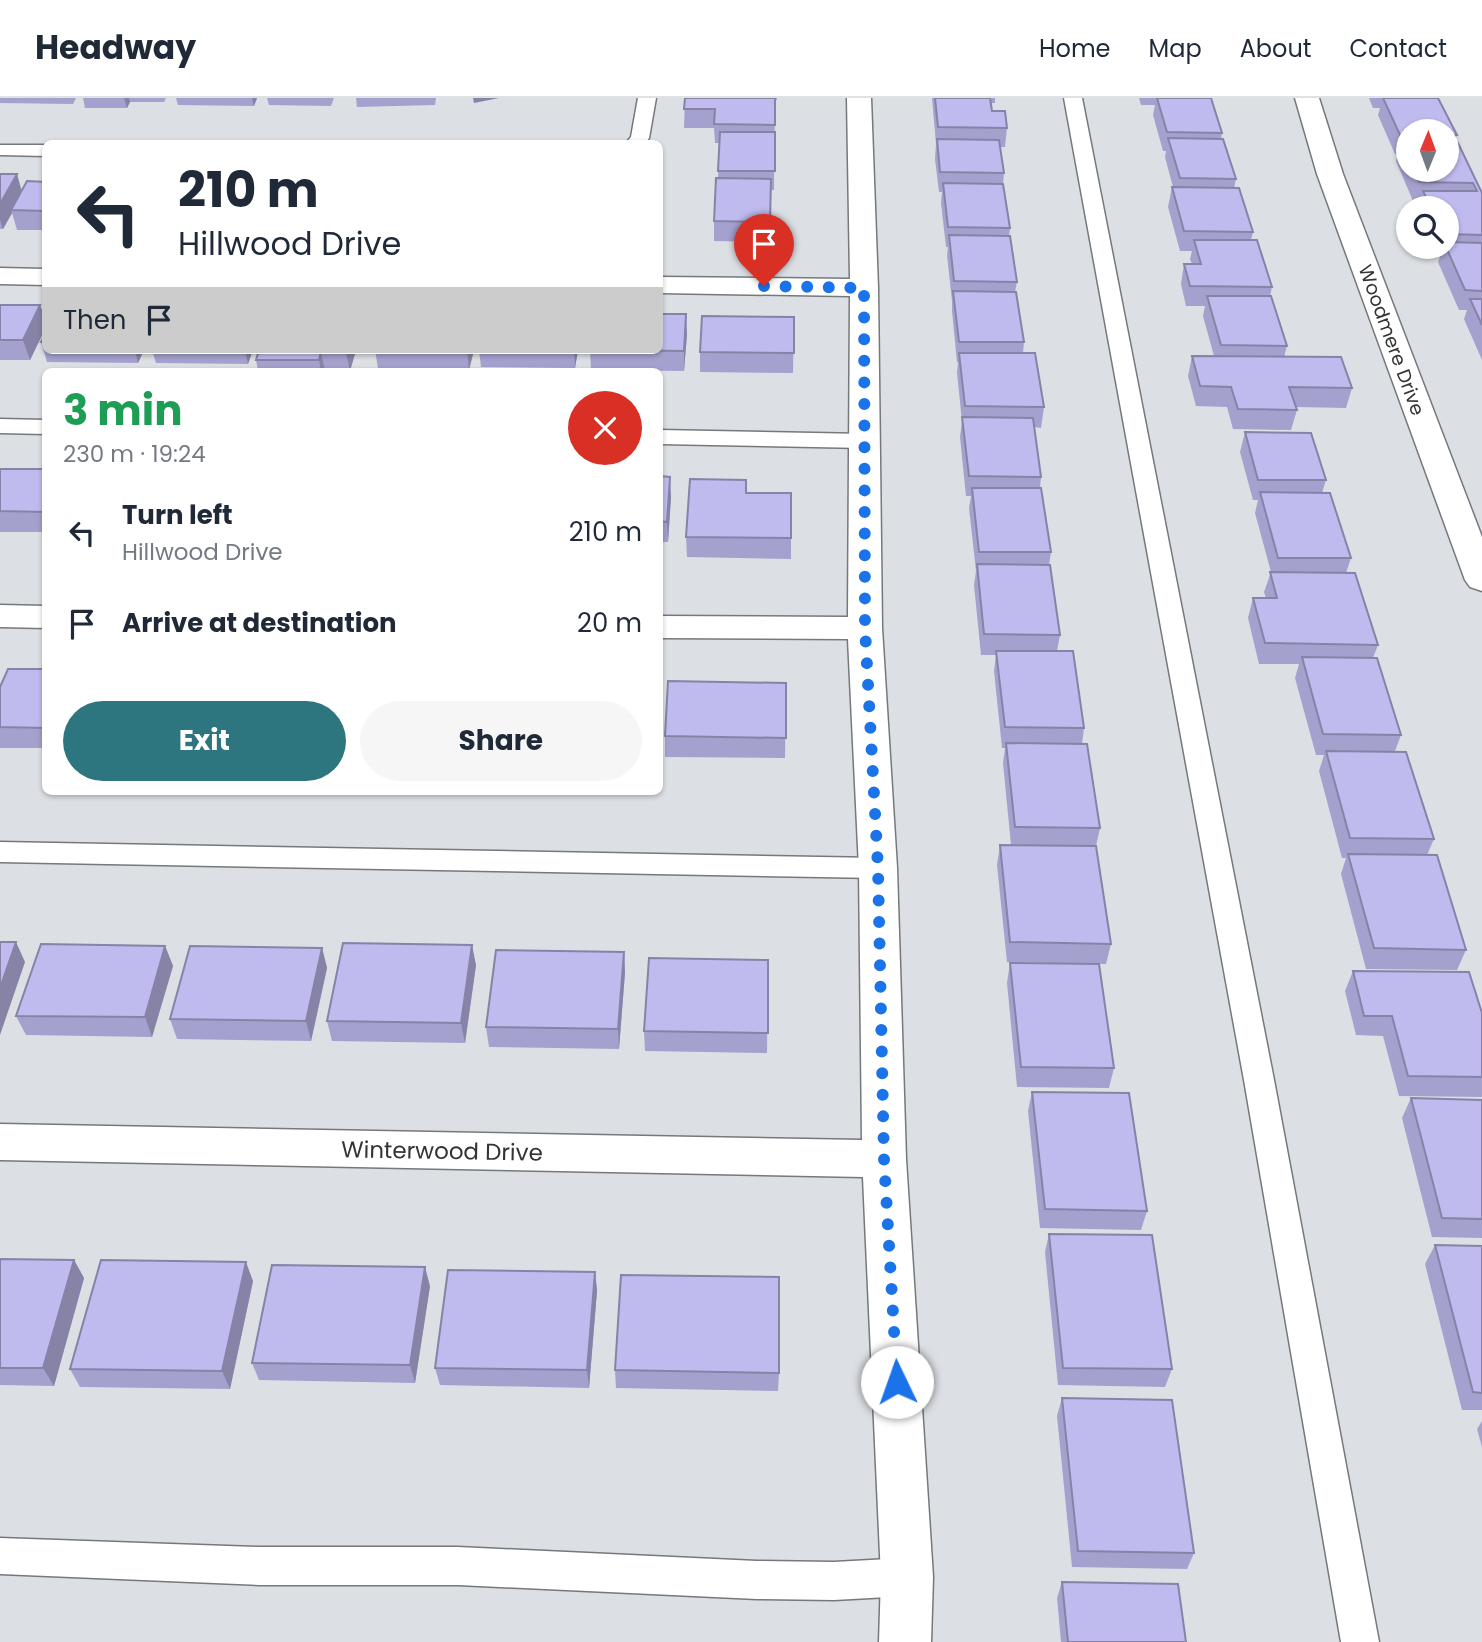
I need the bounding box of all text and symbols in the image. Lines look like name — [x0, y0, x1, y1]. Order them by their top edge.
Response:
text: Headway — [35, 24, 196, 71]
text: Home — [1039, 32, 1111, 65]
text: Map — [1149, 32, 1202, 65]
text: About — [1240, 32, 1311, 65]
text: Contact — [1349, 32, 1447, 65]
north arrow — [1396, 119, 1460, 182]
map controls — [1396, 119, 1459, 259]
text: 210 m — [178, 156, 319, 224]
icon: left — [63, 168, 154, 259]
button: search — [1396, 196, 1459, 259]
pin — [734, 214, 794, 286]
text: Hillwood Drive — [178, 221, 401, 266]
icon: arrive — [745, 225, 783, 263]
street label: Woodmere Drive — [1352, 261, 1431, 419]
icon: arrive — [140, 301, 178, 339]
text: Then — [63, 302, 126, 338]
text: 3 min — [63, 381, 183, 440]
button: close — [568, 391, 642, 465]
text: 230 m · 19:24 — [63, 438, 206, 470]
text: Turn left — [122, 497, 233, 533]
icon: left — [63, 514, 101, 552]
text: 210 m — [569, 514, 642, 550]
text: Hillwood Drive — [122, 536, 283, 568]
icon: arrive — [63, 605, 101, 643]
text: Arrive at destination — [122, 605, 397, 641]
text: 20 m — [577, 605, 642, 641]
button: Exit — [63, 701, 346, 781]
button: Share — [360, 701, 642, 781]
street label: Winterwood Drive — [341, 1133, 543, 1169]
position arrow — [860, 1345, 934, 1419]

